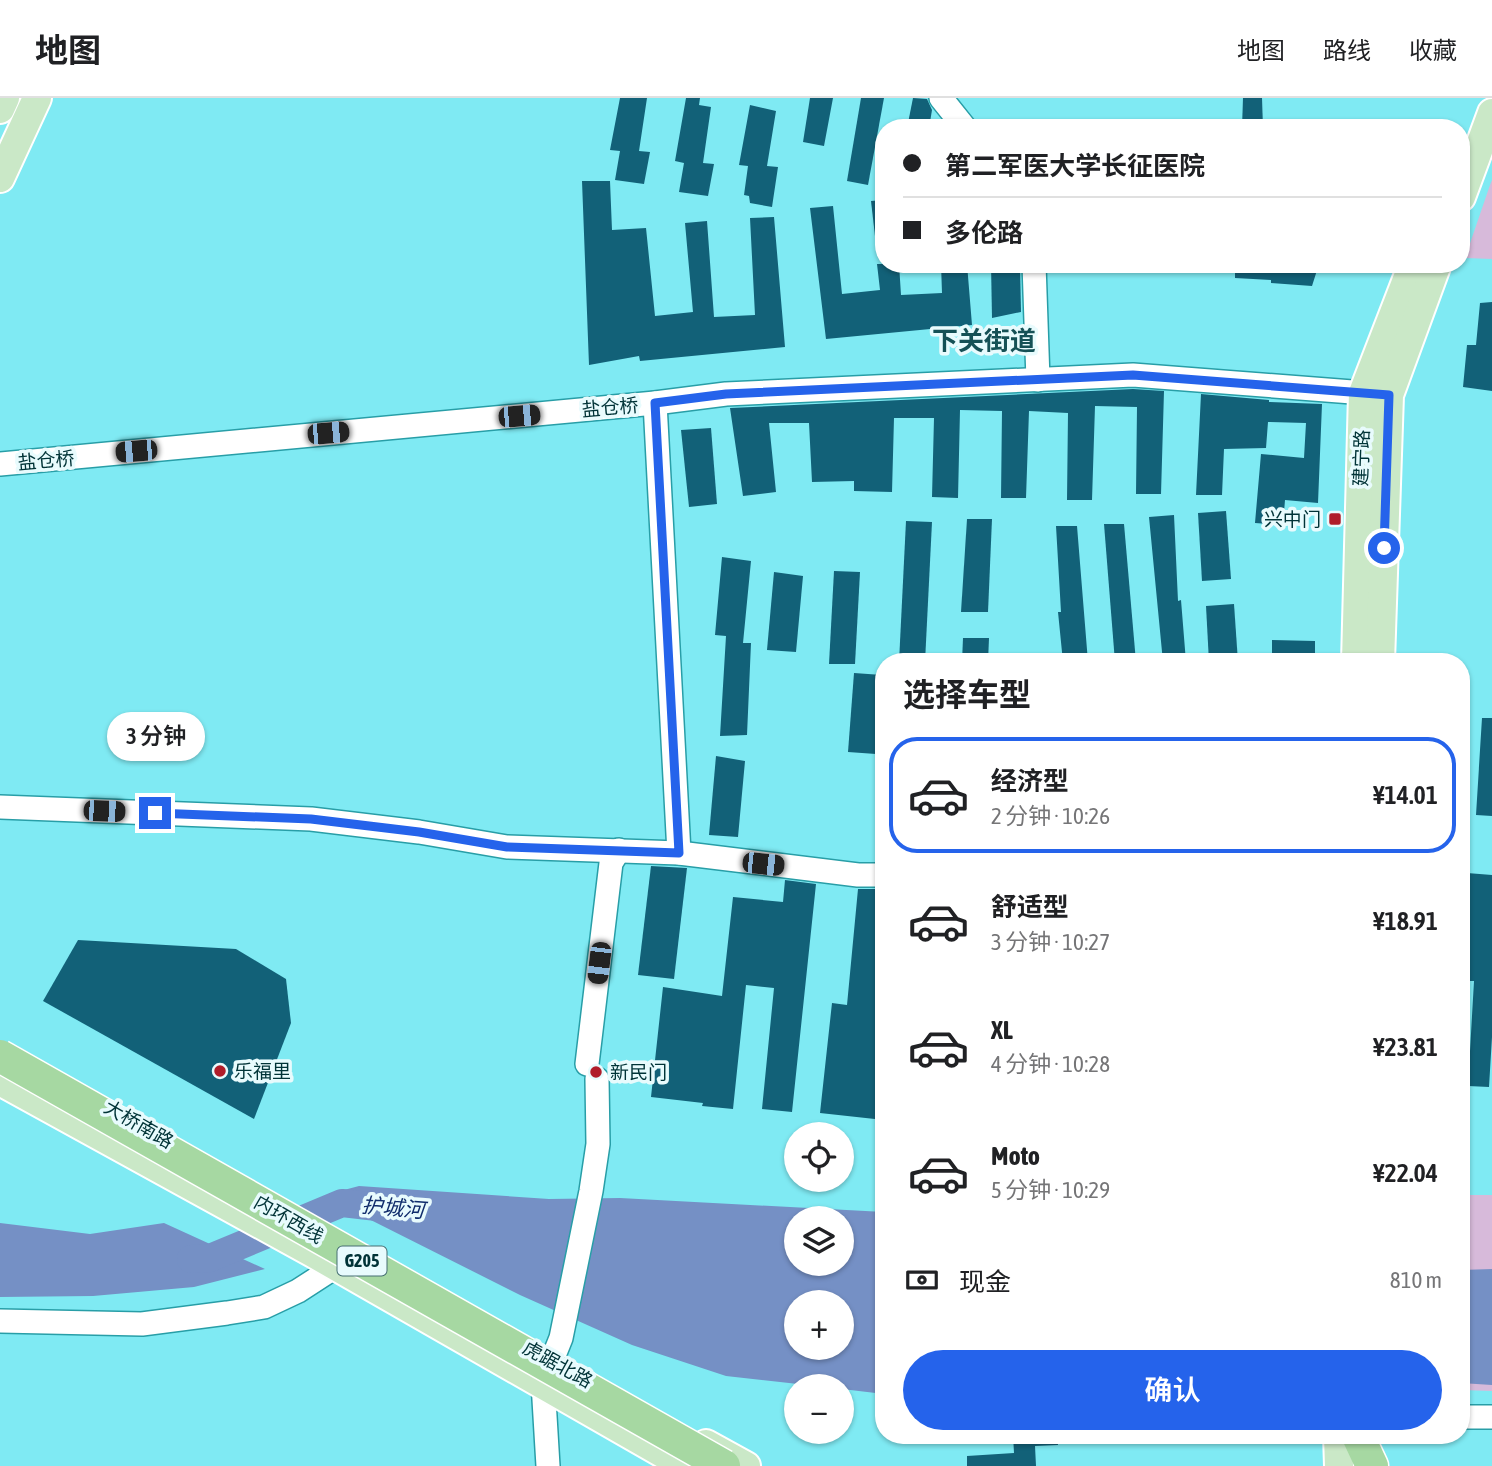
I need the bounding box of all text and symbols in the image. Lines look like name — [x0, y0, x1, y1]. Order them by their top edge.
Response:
text: 地图 — [35, 31, 101, 69]
text: 地图 — [1237, 37, 1285, 64]
text: 路线 — [1323, 37, 1371, 64]
text: 收藏 — [1409, 37, 1457, 64]
text: 第二军医大学长征医院 — [945, 151, 1205, 181]
text: 多伦路 — [945, 218, 1023, 248]
district label: 下关街道 — [932, 326, 1036, 356]
street label: 盐仓桥 — [581, 394, 639, 420]
car — [498, 404, 541, 428]
car — [307, 421, 350, 445]
street label: 建宁路 — [1349, 429, 1373, 487]
car — [115, 439, 158, 463]
street label: 盐仓桥 — [17, 447, 75, 473]
place label: 兴中门 — [1264, 508, 1321, 530]
marker: 兴中门 — [1327, 511, 1343, 527]
route start — [1368, 532, 1400, 564]
text: 选择车型 — [903, 676, 1031, 713]
callout: 3 分钟 — [106, 712, 204, 760]
text: 3 分钟 — [126, 723, 186, 749]
icon: car — [907, 764, 970, 827]
text: 经济型 — [991, 766, 1069, 796]
text: ¥14.01 — [1373, 780, 1438, 810]
route end — [139, 797, 171, 829]
car — [83, 800, 126, 822]
text: 2 分钟 · 10:26 — [991, 803, 1110, 829]
car — [742, 851, 785, 877]
icon: car — [907, 890, 970, 953]
text: 舒适型 — [991, 892, 1069, 922]
text: ¥18.91 — [1373, 906, 1438, 936]
text: 3 分钟 · 10:27 — [991, 929, 1110, 955]
car — [587, 941, 612, 985]
text: XL — [991, 1015, 1013, 1045]
icon: car — [907, 1016, 970, 1079]
text: ¥23.81 — [1373, 1032, 1438, 1062]
text: 4 分钟 · 10:28 — [991, 1051, 1110, 1077]
place label: 乐福里 — [234, 1060, 291, 1082]
place label: 新民门 — [610, 1061, 667, 1083]
marker: 乐福里 — [212, 1063, 228, 1079]
marker: 新民门 — [588, 1064, 604, 1080]
street label: 大桥南路 — [101, 1095, 177, 1153]
map controls — [784, 1122, 854, 1444]
button: locate — [784, 1122, 854, 1192]
text: Moto — [991, 1141, 1040, 1171]
icon: car — [907, 1142, 970, 1205]
text: ¥22.04 — [1373, 1158, 1438, 1188]
text: 5 分钟 · 10:29 — [991, 1177, 1110, 1203]
street label: 内环西线 — [251, 1190, 327, 1248]
water label: 护城河 — [361, 1192, 429, 1222]
button: layers — [784, 1206, 854, 1276]
road number: G205 — [338, 1246, 386, 1276]
icon: cash — [903, 1261, 941, 1299]
text: 现金 — [959, 1267, 1011, 1297]
text: 810 m — [1390, 1267, 1442, 1293]
button: + — [784, 1290, 854, 1360]
street label: 虎踞北路 — [519, 1336, 597, 1392]
button: 确认 — [903, 1350, 1442, 1430]
button: − — [784, 1374, 854, 1444]

